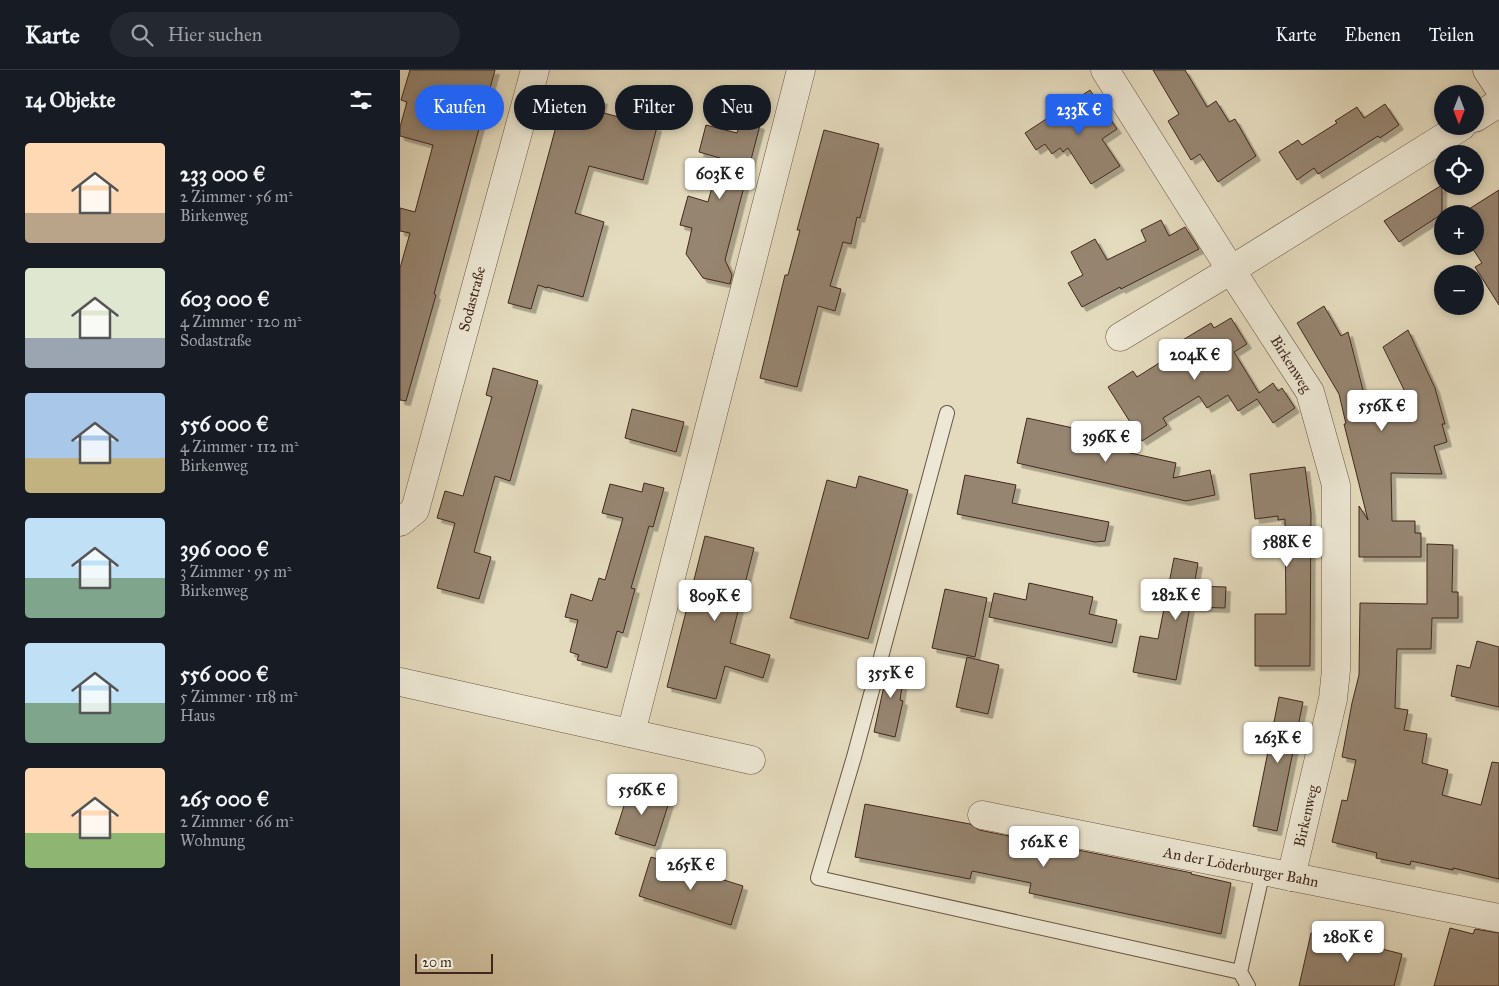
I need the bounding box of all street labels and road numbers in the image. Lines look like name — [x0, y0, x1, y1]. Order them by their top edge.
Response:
street label: Sodastraße — [455, 264, 489, 334]
street label: Birkenweg — [1267, 332, 1316, 397]
street label: Birkenweg — [1290, 782, 1322, 849]
street label: An der Löderburger Bahn — [1161, 843, 1320, 891]

